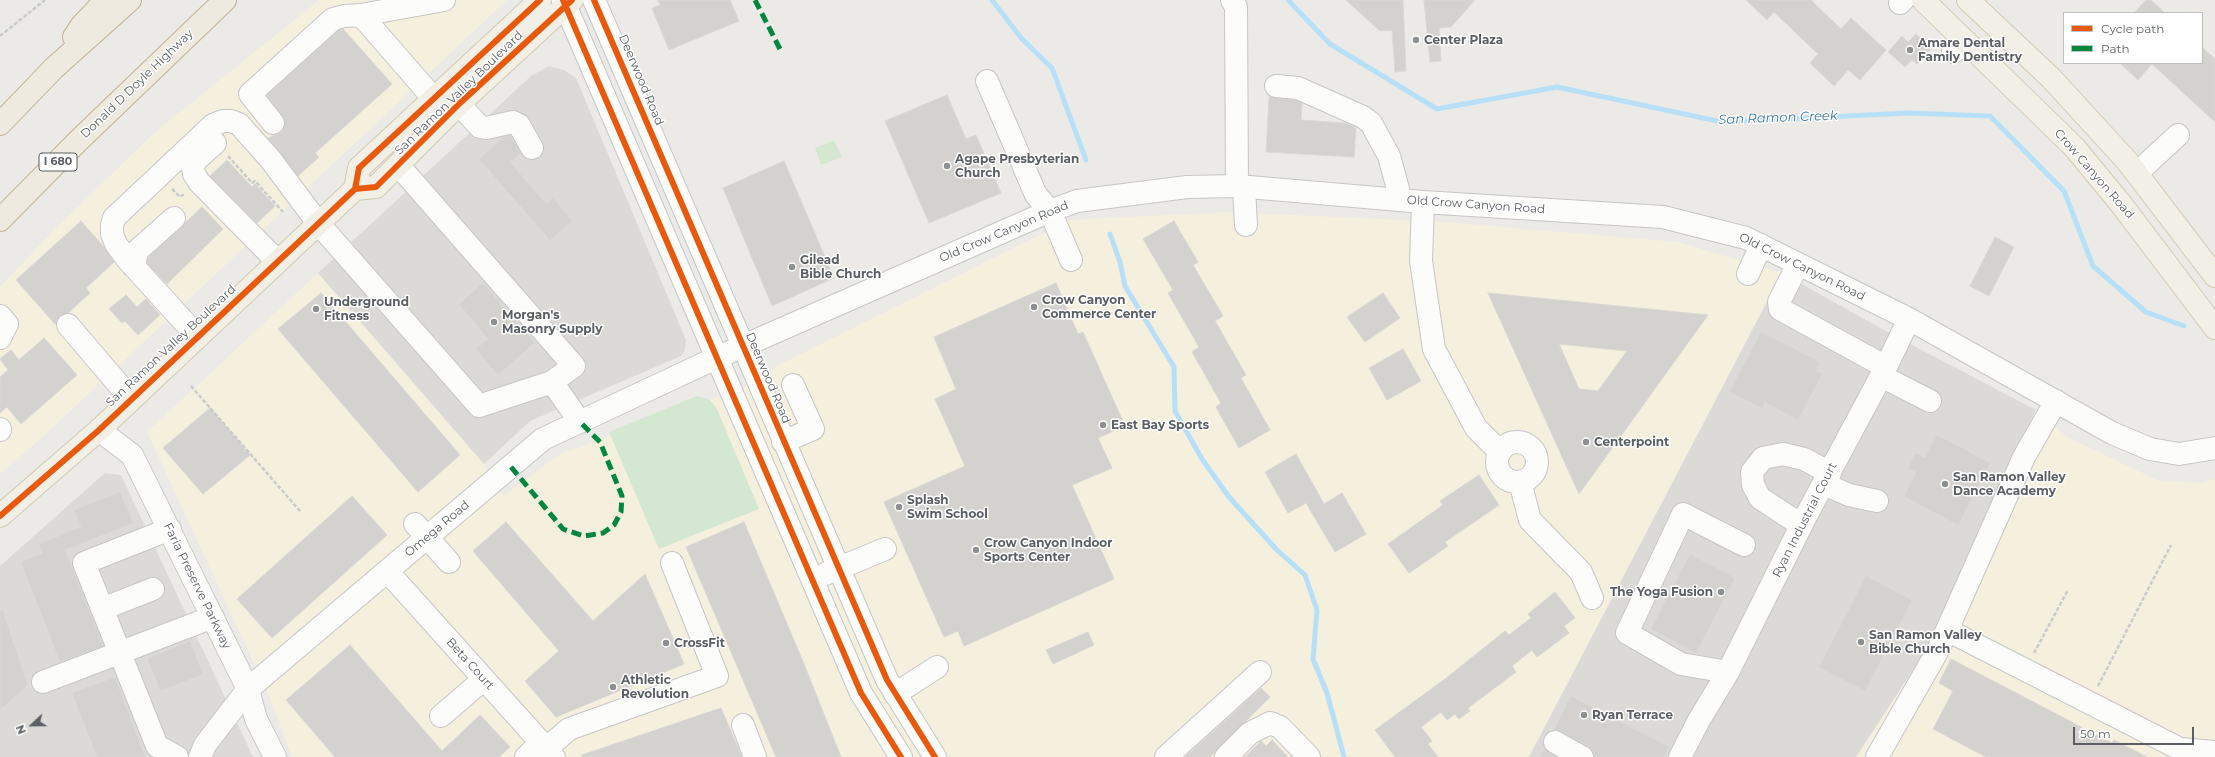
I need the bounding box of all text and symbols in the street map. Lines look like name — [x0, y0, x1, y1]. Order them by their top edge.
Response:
legend — [2063, 12, 2203, 64]
text: Cycle path — [2101, 21, 2164, 36]
street label: Donald D Doyle Highway — [78, 27, 196, 141]
street label: San Ramon Valley Boulevard — [392, 28, 526, 158]
street label: Deerwood Road — [615, 32, 667, 128]
place label: Center Plaza — [1424, 33, 1503, 47]
marker: Center Plaza — [1411, 35, 1421, 45]
place label: Amare Dental Family Dentistry — [1918, 36, 2022, 64]
text: Path — [2101, 41, 2130, 56]
marker: Amare Dental Family Dentistry — [1905, 45, 1915, 55]
water label: San Ramon Creek — [1718, 108, 1838, 128]
street label: Crow Canyon Road — [2051, 126, 2137, 222]
place label: Agape Presbyterian Church — [955, 152, 1079, 180]
road number: I 680 — [39, 153, 77, 171]
marker: Agape Presbyterian Church — [942, 161, 952, 171]
street label: Old Crow Canyon Road — [1406, 193, 1546, 217]
street label: Old Crow Canyon Road — [937, 198, 1071, 266]
street label: Old Crow Canyon Road — [1737, 230, 1867, 304]
place label: Gilead Bible Church — [800, 253, 881, 281]
marker: Gilead Bible Church — [787, 262, 797, 272]
street label: San Ramon Valley Boulevard — [103, 282, 239, 410]
place label: Crow Canyon Commerce Center — [1042, 293, 1156, 321]
place label: Underground Fitness — [324, 295, 409, 323]
marker: Crow Canyon Commerce Center — [1029, 302, 1039, 312]
marker: Underground Fitness — [311, 304, 321, 314]
place label: Morgan's Masonry Supply — [502, 308, 602, 336]
marker: Morgan's Masonry Supply — [489, 317, 499, 327]
street label: Deerwood Road — [742, 330, 794, 426]
place label: East Bay Sports — [1111, 418, 1209, 432]
marker: East Bay Sports — [1098, 420, 1108, 430]
place label: Centerpoint — [1594, 435, 1669, 449]
marker: Centerpoint — [1581, 437, 1591, 447]
street label: Ryan Industrial Court — [1770, 460, 1840, 580]
place label: San Ramon Valley Dance Academy — [1953, 470, 2066, 498]
marker: San Ramon Valley Dance Academy — [1940, 479, 1950, 489]
place label: Splash Swim School — [907, 493, 988, 521]
street label: Omega Road — [402, 498, 472, 560]
marker: Splash Swim School — [894, 502, 904, 512]
street label: Faria Preserve Parkway — [160, 521, 234, 651]
place label: Crow Canyon Indoor Sports Center — [984, 536, 1112, 564]
marker: Crow Canyon Indoor Sports Center — [971, 545, 981, 555]
place label: The Yoga Fusion — [1610, 585, 1713, 599]
marker: The Yoga Fusion — [1716, 587, 1726, 597]
place label: San Ramon Valley Bible Church — [1869, 628, 1982, 656]
street label: Beta Court — [443, 635, 497, 693]
place label: CrossFit — [674, 636, 725, 650]
marker: San Ramon Valley Bible Church — [1856, 637, 1866, 647]
marker: CrossFit — [661, 638, 671, 648]
place label: Athletic Revolution — [621, 673, 689, 701]
marker: Athletic Revolution — [608, 682, 618, 692]
north arrow — [12, 705, 52, 745]
place label: Ryan Terrace — [1592, 708, 1673, 722]
marker: Ryan Terrace — [1579, 710, 1589, 720]
scale bar — [2075, 719, 2196, 745]
text: N — [13, 723, 29, 736]
text: 50 m — [2080, 726, 2111, 741]

